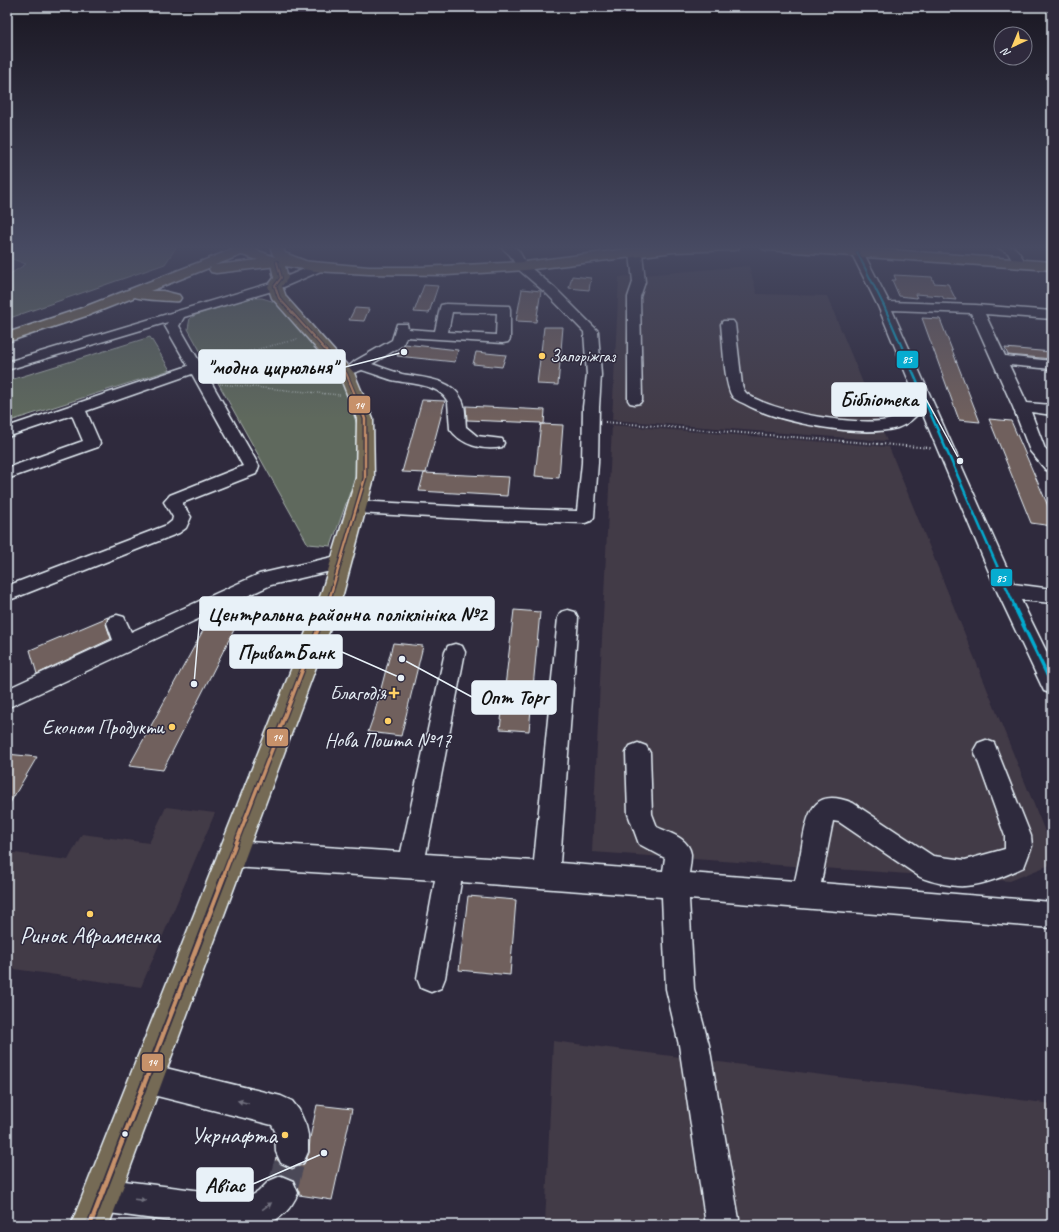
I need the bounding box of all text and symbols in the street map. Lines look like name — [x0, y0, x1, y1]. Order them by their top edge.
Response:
north arrow — [993, 26, 1033, 66]
text: N — [997, 44, 1013, 61]
place label: Запоріжгаз — [550, 346, 616, 367]
callout: "модна цирюльня" — [199, 350, 345, 383]
line badge: 85 — [896, 350, 919, 369]
marker: Запоріжгаз — [537, 351, 547, 361]
text: 85 — [902, 352, 913, 366]
text: "модна цирюльня" — [207, 354, 342, 380]
callout: Бібліотека — [832, 383, 926, 416]
text: Бібліотека — [840, 386, 920, 412]
line badge: 14 — [348, 395, 371, 414]
text: 14 — [354, 398, 366, 412]
line badge: 85 — [990, 568, 1013, 587]
text: 85 — [996, 571, 1007, 585]
callout: Центральна районна поліклініка №2 — [200, 597, 494, 630]
text: Центральна районна поліклініка №2 — [207, 601, 489, 627]
callout: ПриватБанк — [230, 635, 342, 668]
text: ПриватБанк — [238, 639, 336, 665]
place label: Благодія — [330, 681, 387, 706]
callout: Опт Торг — [472, 681, 556, 714]
text: Опт Торг — [480, 684, 551, 710]
marker: Благодія — [389, 688, 399, 698]
place label: Економ Продукти — [42, 715, 165, 740]
marker: Нова Пошта №17 — [383, 716, 393, 726]
marker: Економ Продукти — [167, 722, 177, 732]
line badge: 14 — [266, 728, 289, 747]
place label: Нова Пошта №17 — [325, 728, 452, 753]
text: 14 — [272, 730, 284, 744]
marker: Ринок Авраменка — [85, 909, 95, 919]
place label: Ринок Авраменка — [20, 920, 162, 950]
line badge: 14 — [141, 1053, 164, 1072]
text: 14 — [147, 1055, 159, 1069]
one-way arrow — [237, 1099, 249, 1105]
place label: Укрнафта — [191, 1120, 278, 1150]
unlabelled marker — [120, 1129, 130, 1139]
marker: Укрнафта — [280, 1130, 290, 1140]
callout: Авіас — [197, 1168, 253, 1201]
text: Авіас — [205, 1172, 246, 1198]
one-way arrow — [134, 1197, 146, 1203]
one-way arrow — [262, 1202, 272, 1210]

